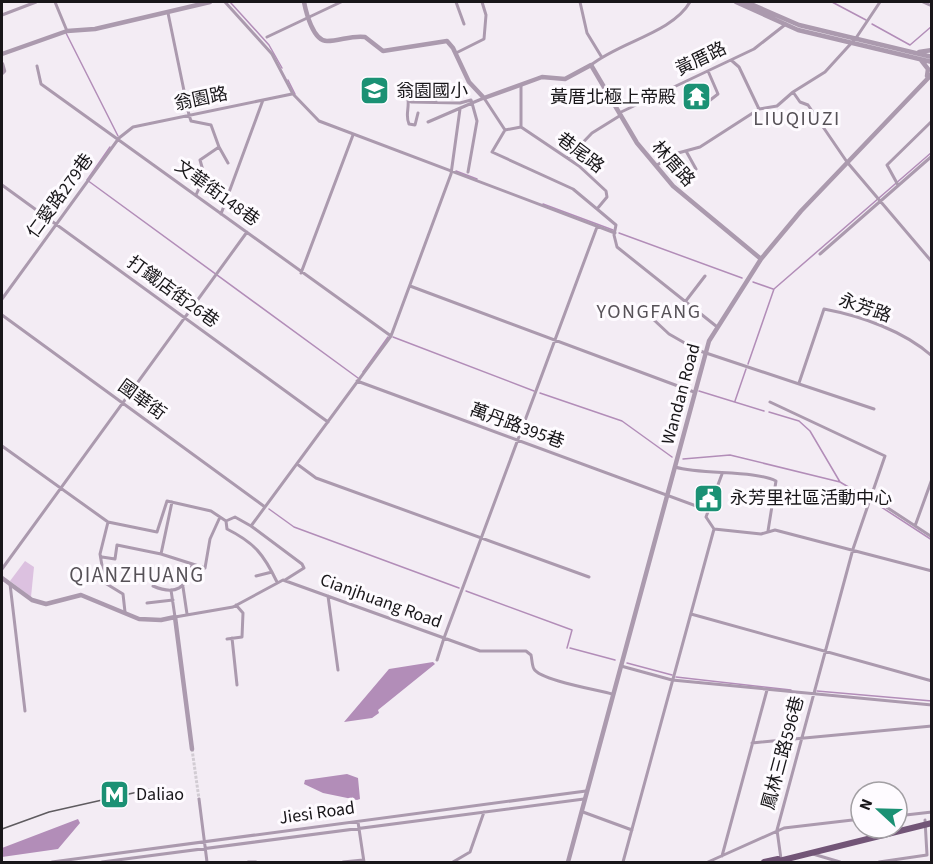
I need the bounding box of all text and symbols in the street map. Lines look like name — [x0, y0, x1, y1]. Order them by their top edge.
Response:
street label: 黃厝路 — [671, 36, 731, 82]
school or university icon: 翁園國小 — [359, 75, 391, 107]
place label: 翁園國小 — [396, 79, 468, 104]
street label: 翁園路 — [172, 81, 230, 117]
temple icon: 黃厝北極上帝殿 — [681, 81, 713, 113]
place label: 黃厝北極上帝殿 — [550, 85, 676, 110]
district label: LIUQIUZI — [753, 105, 841, 133]
street label: 巷尾路 — [551, 127, 609, 179]
street label: 林厝路 — [646, 136, 700, 192]
street label: 仁愛路279巷 — [21, 149, 99, 243]
street label: 文華街148巷 — [170, 154, 264, 232]
street label: 打鐵店街26巷 — [122, 250, 224, 334]
street label: 永芳路 — [835, 287, 895, 329]
district label: YONGFANG — [595, 298, 702, 326]
street label: Wandan Road — [655, 341, 707, 447]
street label: 國華街 — [113, 374, 171, 426]
street label: 萬丹路395巷 — [466, 397, 568, 455]
public building icon: 永芳里社區活動中心 — [693, 482, 725, 514]
place label: 永芳里社區活動中心 — [730, 486, 892, 511]
district label: QIANZHUANG — [69, 560, 205, 590]
street label: Cianjhuang Road — [317, 567, 445, 635]
street label: 鳳林三路596巷 — [756, 693, 810, 813]
metro station icon: Daliao — [99, 778, 131, 810]
north arrow — [849, 780, 909, 840]
place label: Daliao — [136, 782, 184, 807]
street label: Jiesi Road — [278, 795, 356, 831]
text: N — [854, 796, 878, 814]

